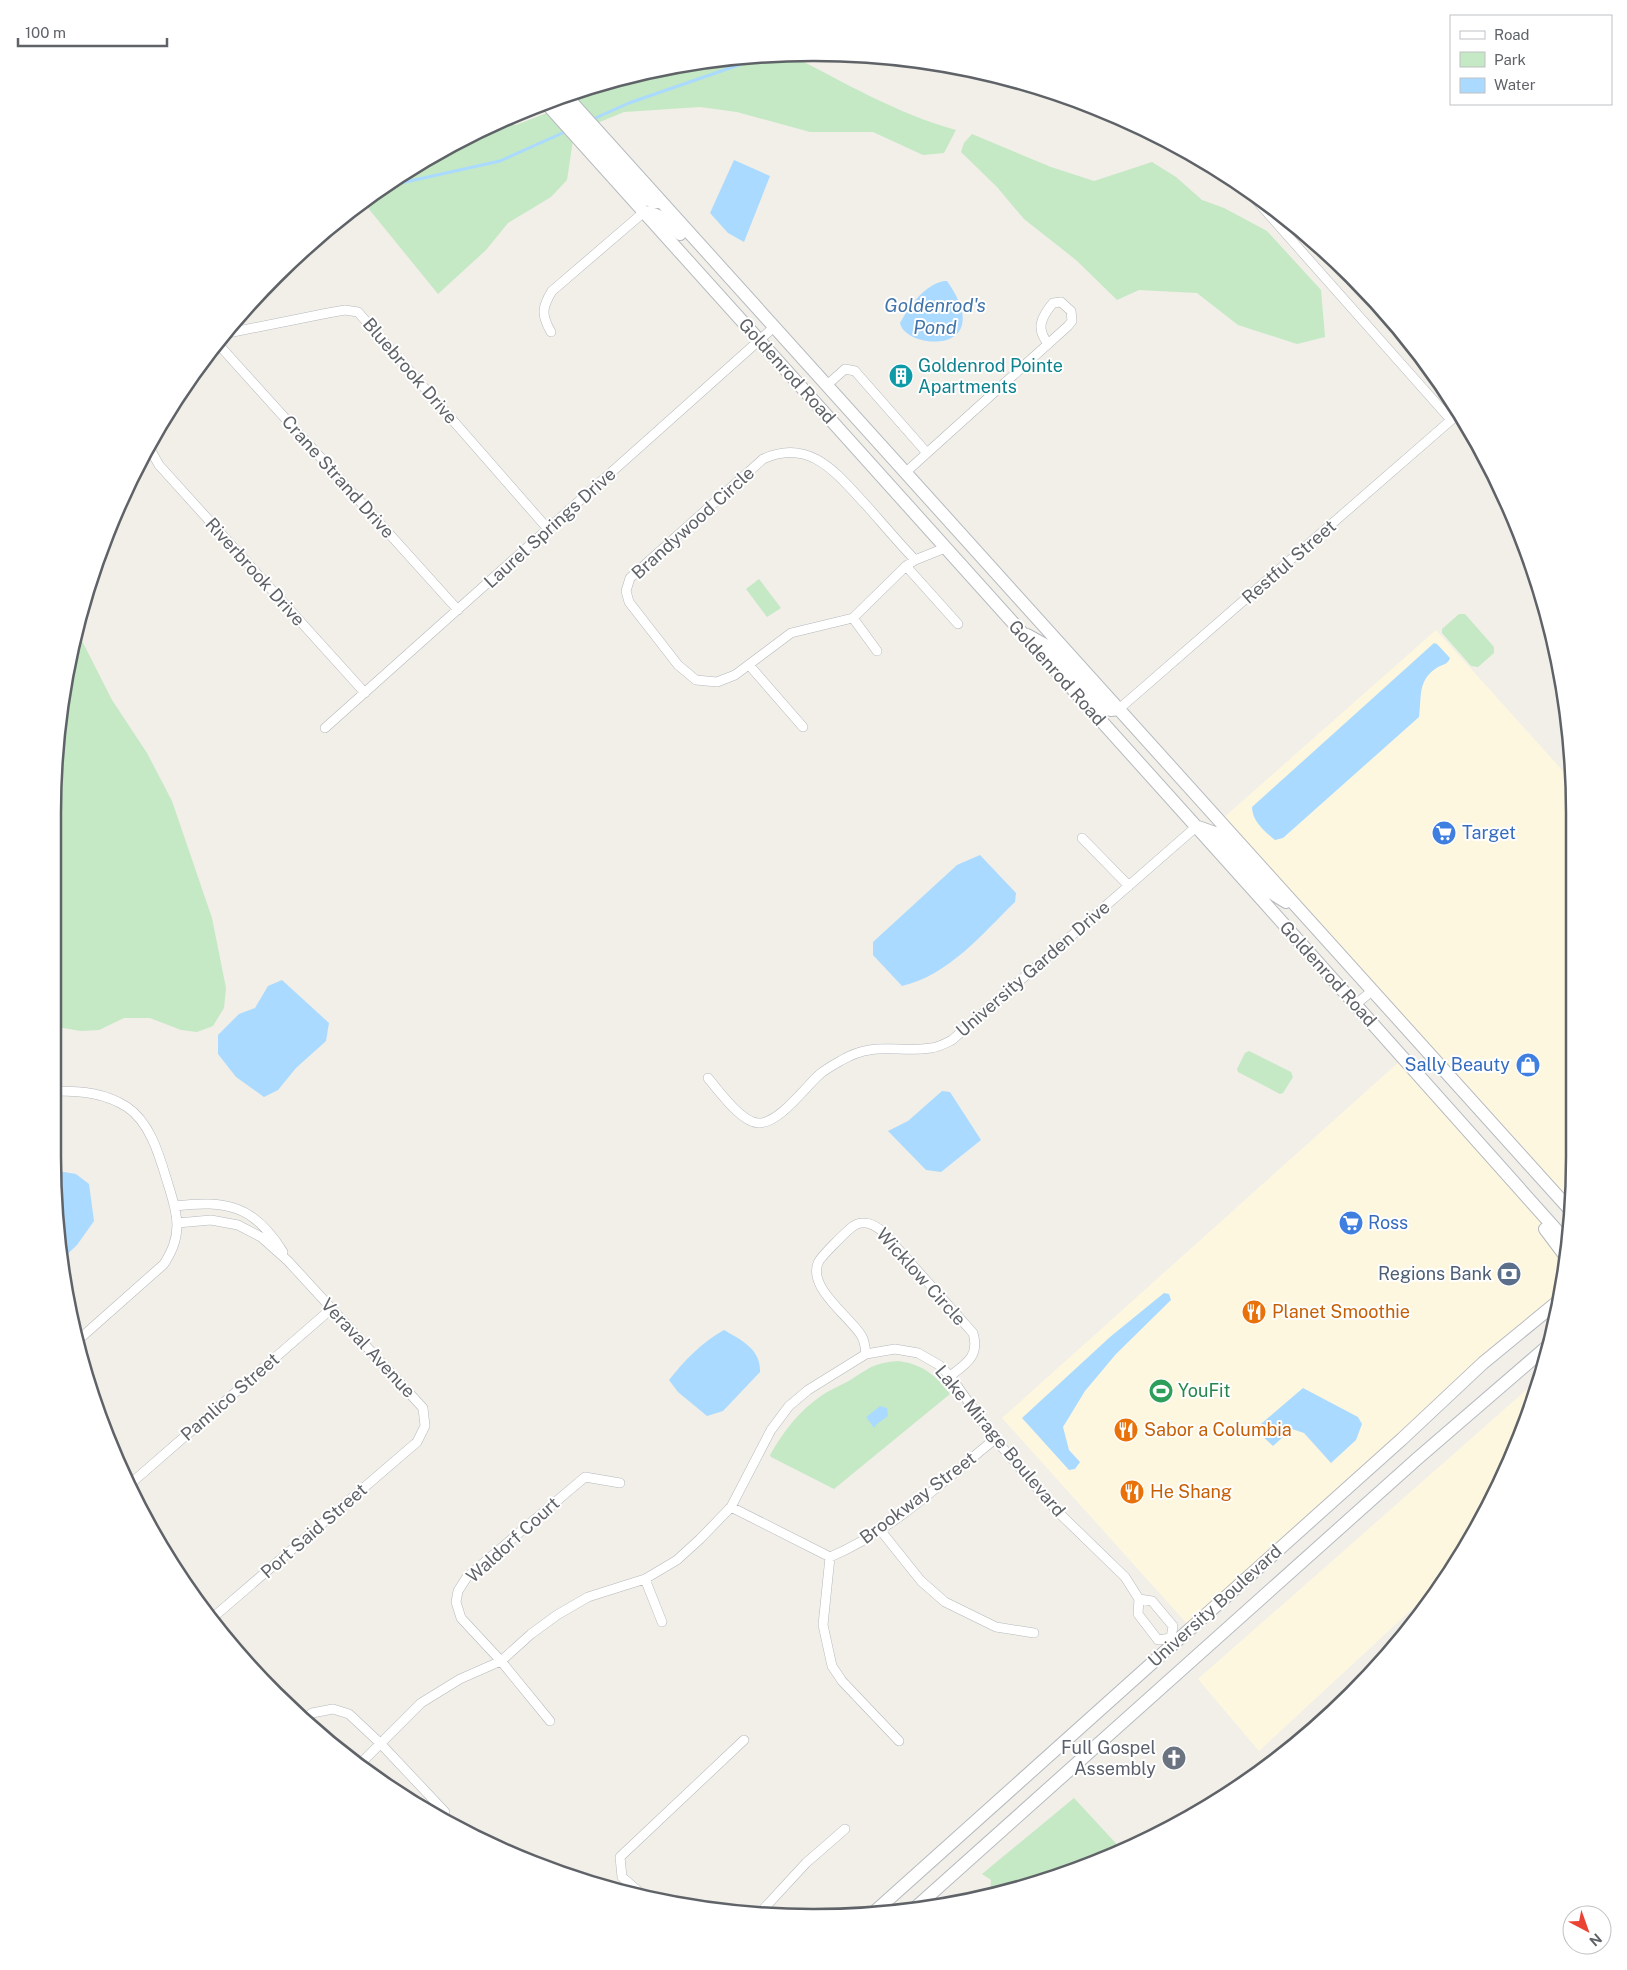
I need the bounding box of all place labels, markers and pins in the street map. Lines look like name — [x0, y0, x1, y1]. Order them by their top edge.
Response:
place label: Goldenrod Pointe Apartments — [918, 355, 1063, 397]
building icon: Goldenrod Pointe Apartments — [888, 363, 914, 389]
supermarket icon: Target — [1431, 820, 1457, 846]
place label: Target — [1462, 822, 1516, 843]
shop icon: Sally Beauty — [1515, 1052, 1541, 1078]
place label: Sally Beauty — [1405, 1054, 1510, 1075]
supermarket icon: Ross — [1338, 1210, 1364, 1236]
place label: Ross — [1368, 1212, 1408, 1233]
bank icon: Regions Bank — [1496, 1261, 1522, 1287]
place label: Regions Bank — [1378, 1263, 1492, 1284]
restaurant icon: Planet Smoothie — [1241, 1299, 1267, 1325]
place label: Planet Smoothie — [1272, 1301, 1410, 1322]
sports icon: YouFit — [1148, 1378, 1174, 1404]
place label: YouFit — [1178, 1380, 1231, 1401]
restaurant icon: Sabor a Columbia — [1113, 1417, 1139, 1443]
place label: Sabor a Columbia — [1144, 1419, 1292, 1440]
restaurant icon: He Shang — [1119, 1479, 1145, 1505]
place label: He Shang — [1150, 1481, 1232, 1502]
place label: Full Gospel Assembly — [1061, 1737, 1156, 1779]
church icon: Full Gospel Assembly — [1161, 1745, 1187, 1771]

